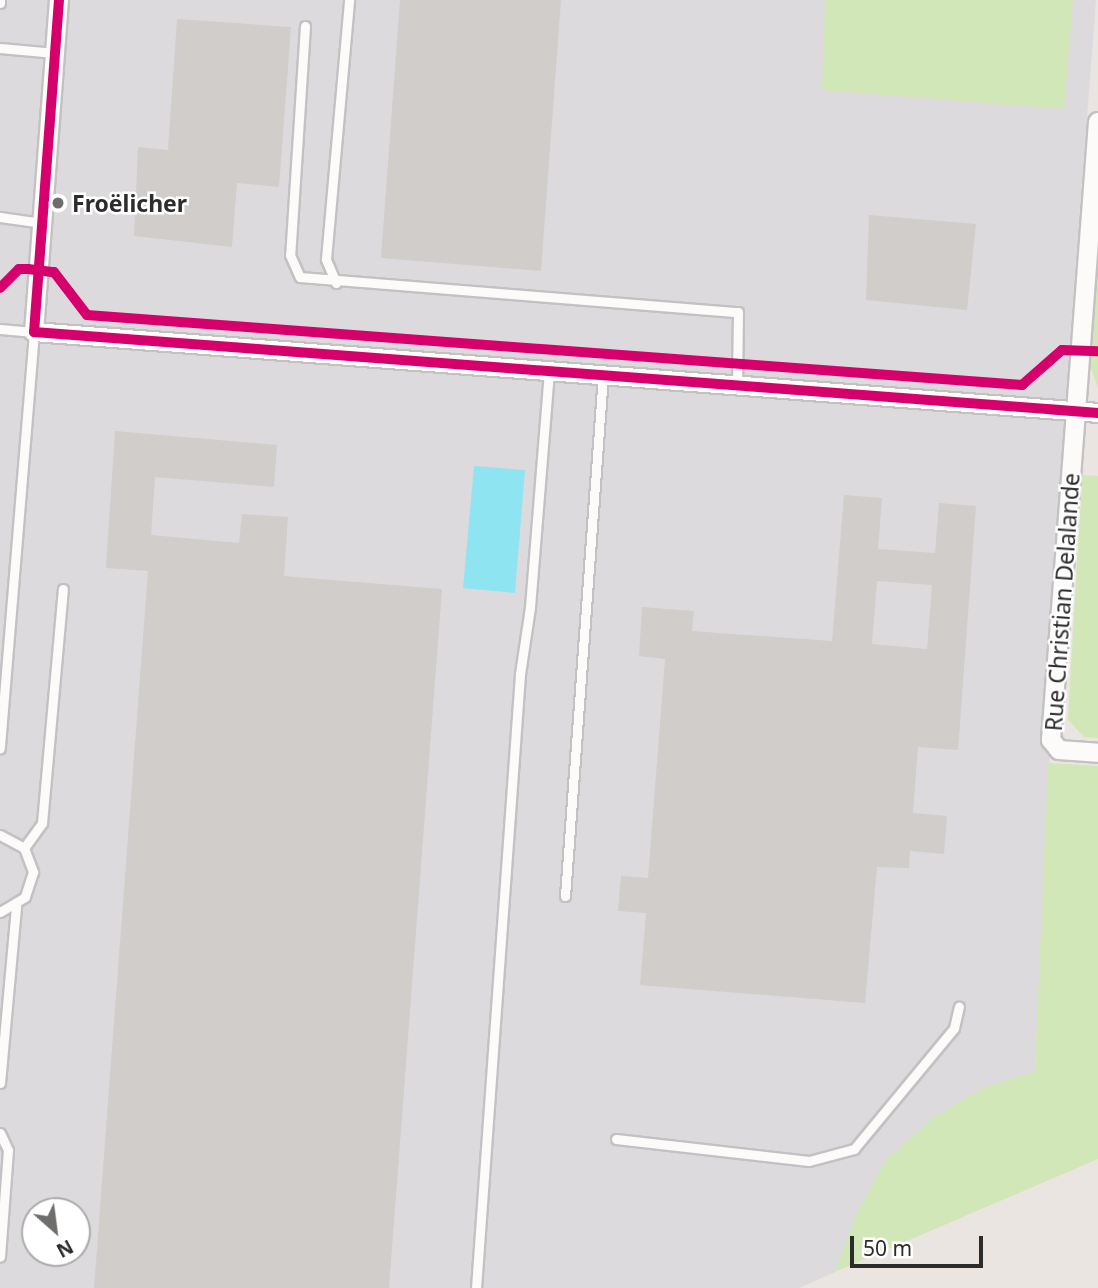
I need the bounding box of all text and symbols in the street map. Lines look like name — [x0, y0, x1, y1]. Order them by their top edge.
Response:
place label: Froëlicher — [72, 189, 187, 217]
marker: Froëlicher — [50, 195, 66, 211]
street label: Rue Christian Delalande — [1039, 472, 1085, 732]
north arrow — [21, 1197, 91, 1267]
scale bar — [853, 1222, 986, 1266]
text: N — [52, 1234, 78, 1264]
text: 50 m — [863, 1234, 912, 1262]

